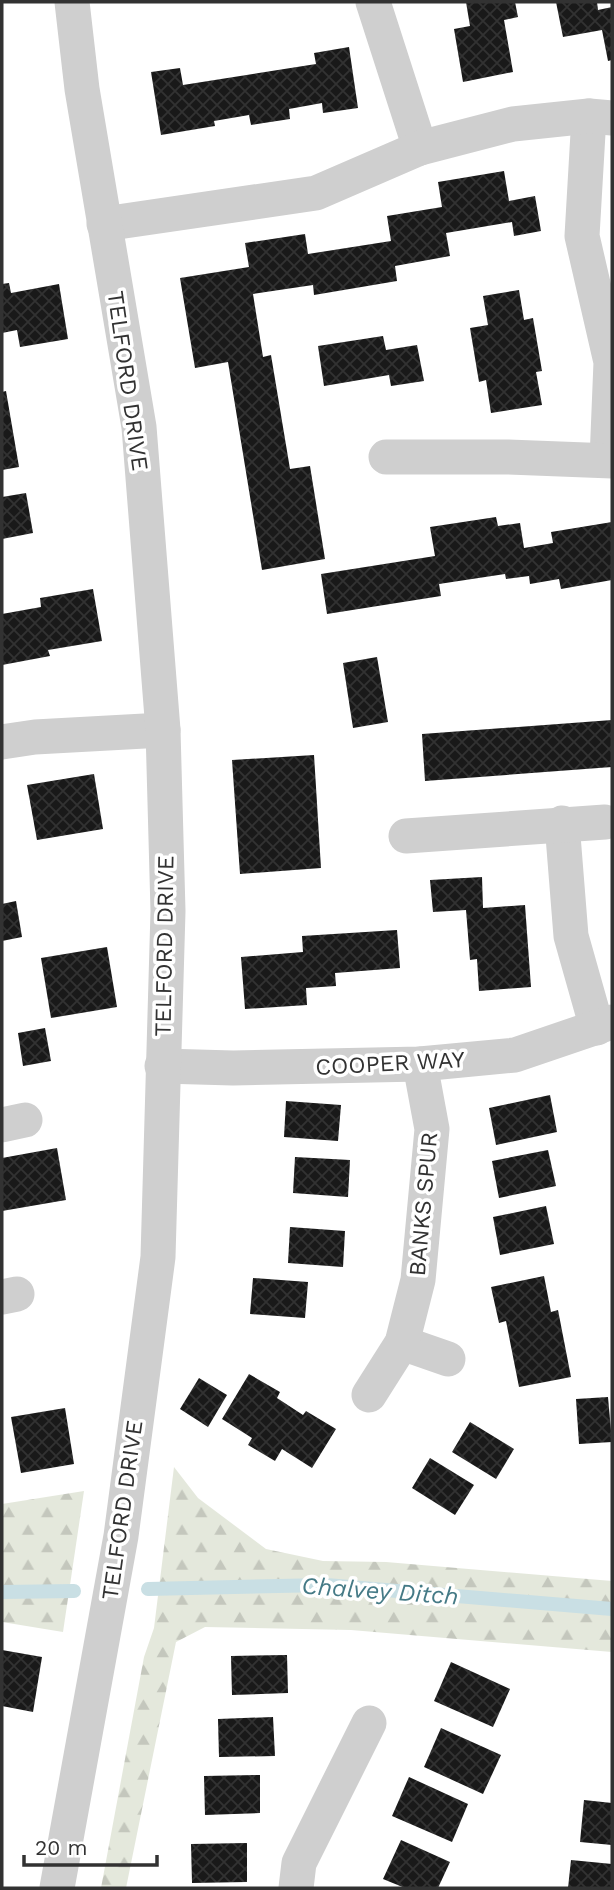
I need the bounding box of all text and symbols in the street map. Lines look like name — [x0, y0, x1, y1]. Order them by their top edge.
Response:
street label: TELFORD DRIVE — [102, 289, 153, 473]
street label: TELFORD DRIVE — [149, 855, 180, 1037]
street label: COOPER WAY — [315, 1046, 465, 1081]
street label: BANKS SPUR — [404, 1131, 443, 1277]
street label: TELFORD DRIVE — [97, 1418, 148, 1602]
water label: Chalvey Ditch — [301, 1572, 459, 1610]
scale bar — [24, 1824, 158, 1868]
text: 20 m — [35, 1835, 87, 1860]

